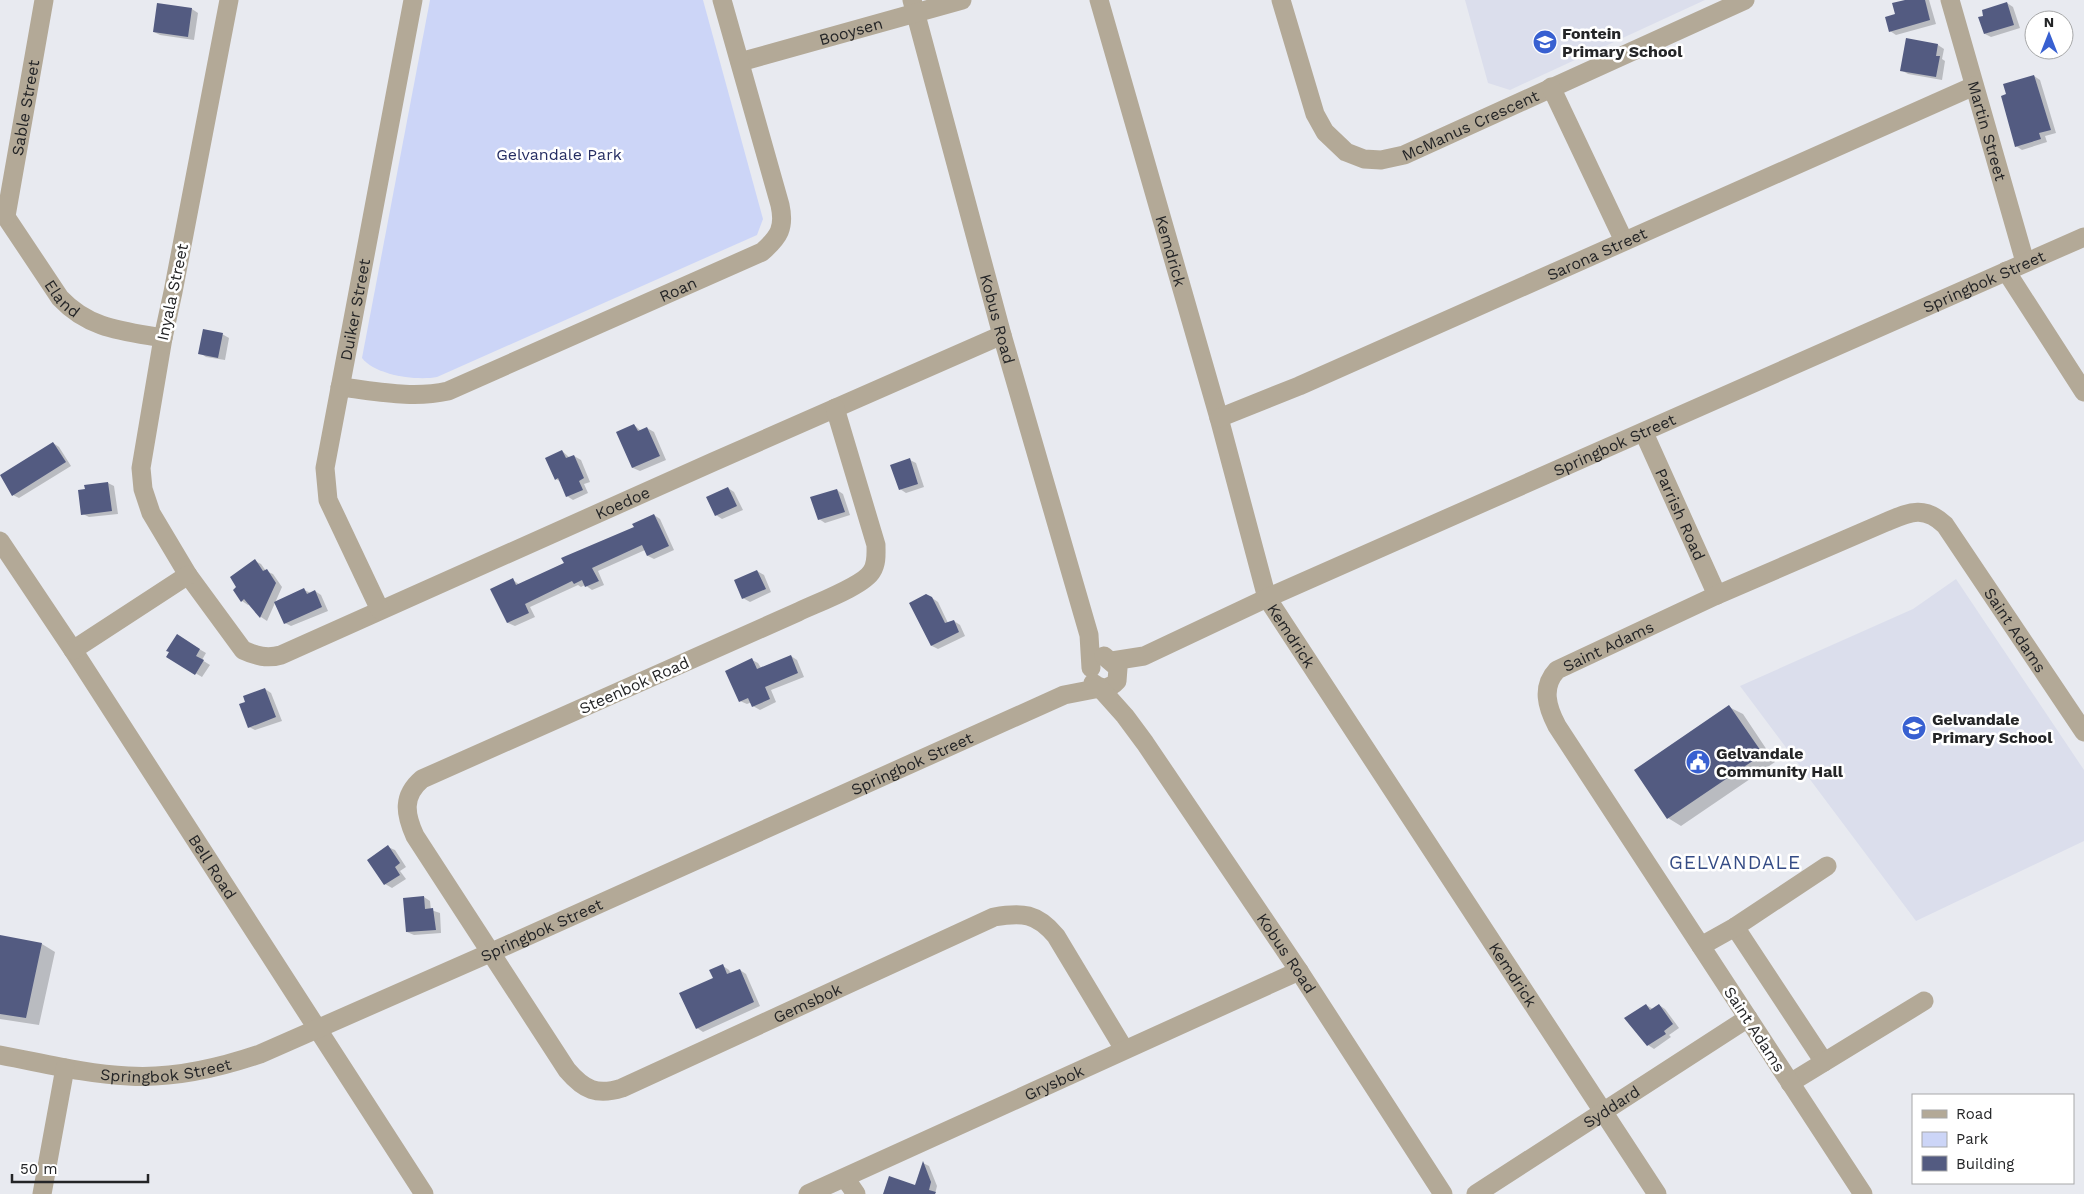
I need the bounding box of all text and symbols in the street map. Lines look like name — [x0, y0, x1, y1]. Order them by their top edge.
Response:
north arrow — [2024, 10, 2074, 60]
street label: Booysen — [817, 14, 885, 49]
text: N — [2044, 14, 2054, 30]
place label: Fontein Primary School — [1562, 24, 1683, 61]
school or university icon: Fontein Primary School — [1532, 29, 1558, 55]
street label: Sable Street — [8, 58, 43, 157]
street label: Martin Street — [1964, 79, 2010, 183]
street label: McManus Crescent — [1399, 86, 1542, 165]
park label: Gelvandale Park — [496, 145, 622, 164]
street label: Kemdrick — [1151, 213, 1190, 289]
street label: Sarona Street — [1544, 224, 1650, 285]
street label: Inyala Street — [153, 242, 192, 342]
street label: Springbok Street — [1920, 246, 2048, 317]
street label: Duiker Street — [336, 257, 374, 362]
street label: Kobus Road — [976, 272, 1019, 366]
street label: Roan — [656, 273, 700, 306]
street label: Eland — [40, 276, 84, 322]
street label: Springbok Street — [1550, 410, 1679, 480]
street label: Parrish Road — [1651, 465, 1709, 563]
street label: Koedoe — [592, 483, 653, 523]
street label: Saint Adams — [1980, 584, 2050, 676]
street label: Kemdrick — [1263, 600, 1319, 672]
street label: Saint Adams — [1560, 617, 1657, 676]
street label: Steenbok Road — [576, 653, 692, 718]
place label: Gelvandale Primary School — [1932, 710, 2053, 747]
school or university icon: Gelvandale Primary School — [1901, 715, 1927, 741]
street label: Springbok Street — [848, 728, 976, 800]
place label: Gelvandale Community Hall — [1716, 744, 1844, 781]
public building icon: Gelvandale Community Hall — [1685, 749, 1711, 775]
street label: Bell Road — [184, 831, 240, 903]
district label: GELVANDALE — [1669, 851, 1801, 874]
street label: Springbok Street — [478, 895, 606, 966]
street label: Kobus Road — [1253, 910, 1320, 997]
street label: Kemdrick — [1485, 939, 1541, 1011]
street label: Gemsbok — [770, 979, 845, 1027]
street label: Saint Adams — [1720, 983, 1789, 1076]
street label: Springbok Street — [99, 1054, 234, 1087]
street label: Grysbok — [1021, 1061, 1087, 1105]
street label: Syddard — [1580, 1082, 1643, 1132]
legend — [1912, 1094, 2074, 1184]
text: Road — [1956, 1105, 1993, 1123]
text: Park — [1956, 1130, 1989, 1148]
scale bar — [12, 1152, 149, 1184]
text: Building — [1956, 1155, 2014, 1173]
text: 50 m — [20, 1160, 57, 1178]

